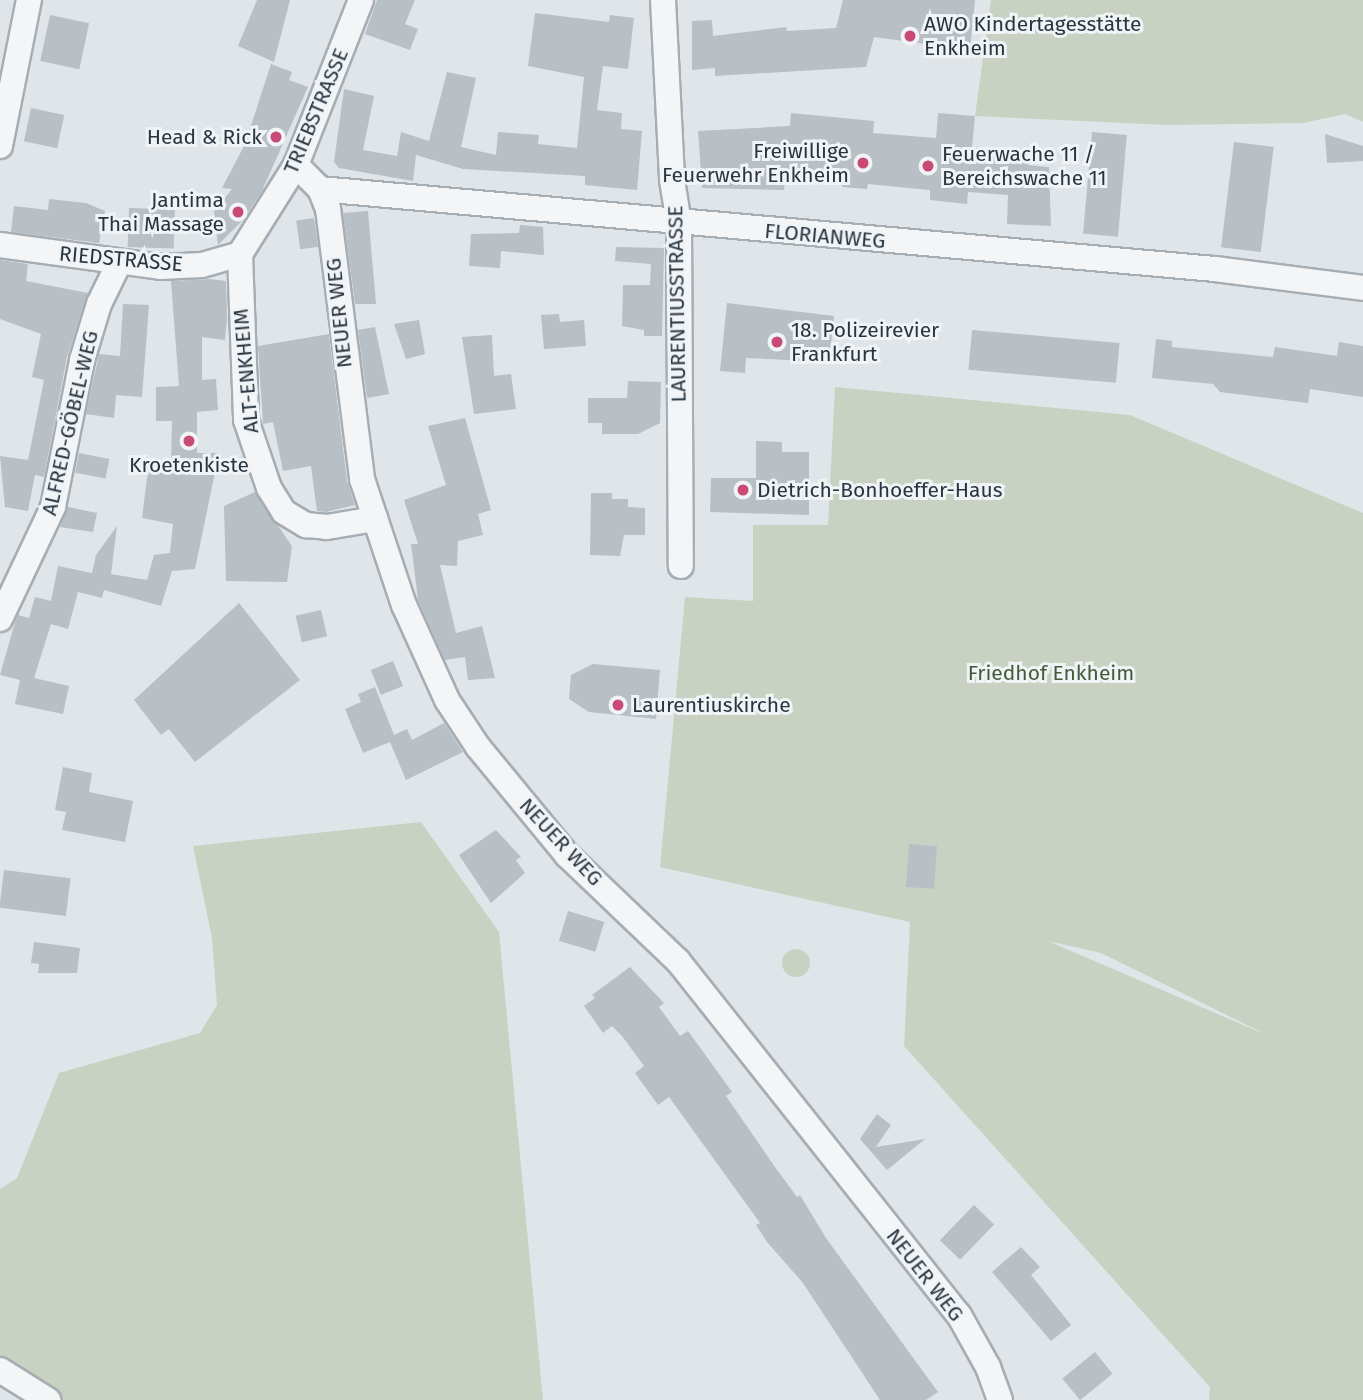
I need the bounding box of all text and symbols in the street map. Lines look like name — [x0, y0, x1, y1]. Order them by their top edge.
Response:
place label: AWO Kindertagesstätte Enkheim — [924, 11, 1141, 61]
marker: AWO Kindertagesstätte Enkheim — [902, 28, 918, 44]
street label: TRIEBSTRASSE — [278, 44, 354, 178]
place label: Head & Rick — [147, 124, 262, 150]
marker: Head & Rick — [268, 129, 284, 145]
place label: Freiwillige Feuerwehr Enkheim — [662, 138, 849, 188]
place label: Feuerwache 11 / Bereichswache 11 — [942, 141, 1107, 191]
marker: Freiwillige Feuerwehr Enkheim — [855, 155, 871, 171]
marker: Feuerwache 11 / Bereichswache 11 — [920, 158, 936, 174]
place label: Jantima Thai Massage — [98, 187, 224, 237]
marker: Jantima Thai Massage — [230, 204, 246, 220]
street label: LAURENTIUSSTRASSE — [663, 205, 691, 403]
street label: FLORIANWEG — [764, 218, 886, 254]
street label: RIEDSTRASSE — [58, 241, 184, 277]
street label: NEUER WEG — [321, 257, 357, 369]
street label: ALT-ENKHEIM — [228, 308, 264, 434]
place label: 18. Polizeirevier Frankfurt — [791, 317, 939, 367]
street label: ALFRED-GÖBEL-WEG — [36, 328, 104, 518]
marker: 18. Polizeirevier Frankfurt — [769, 334, 785, 350]
marker: Kroetenkiste — [181, 433, 197, 449]
place label: Kroetenkiste — [129, 452, 249, 478]
place label: Dietrich-Bonhoeffer-Haus — [757, 477, 1003, 503]
marker: Dietrich-Bonhoeffer-Haus — [735, 482, 751, 498]
park label: Friedhof Enkheim — [968, 660, 1134, 686]
place label: Laurentiuskirche — [632, 692, 791, 718]
marker: Laurentiuskirche — [610, 697, 626, 713]
street label: NEUER WEG — [514, 793, 608, 891]
street label: NEUER WEG — [881, 1224, 969, 1326]

